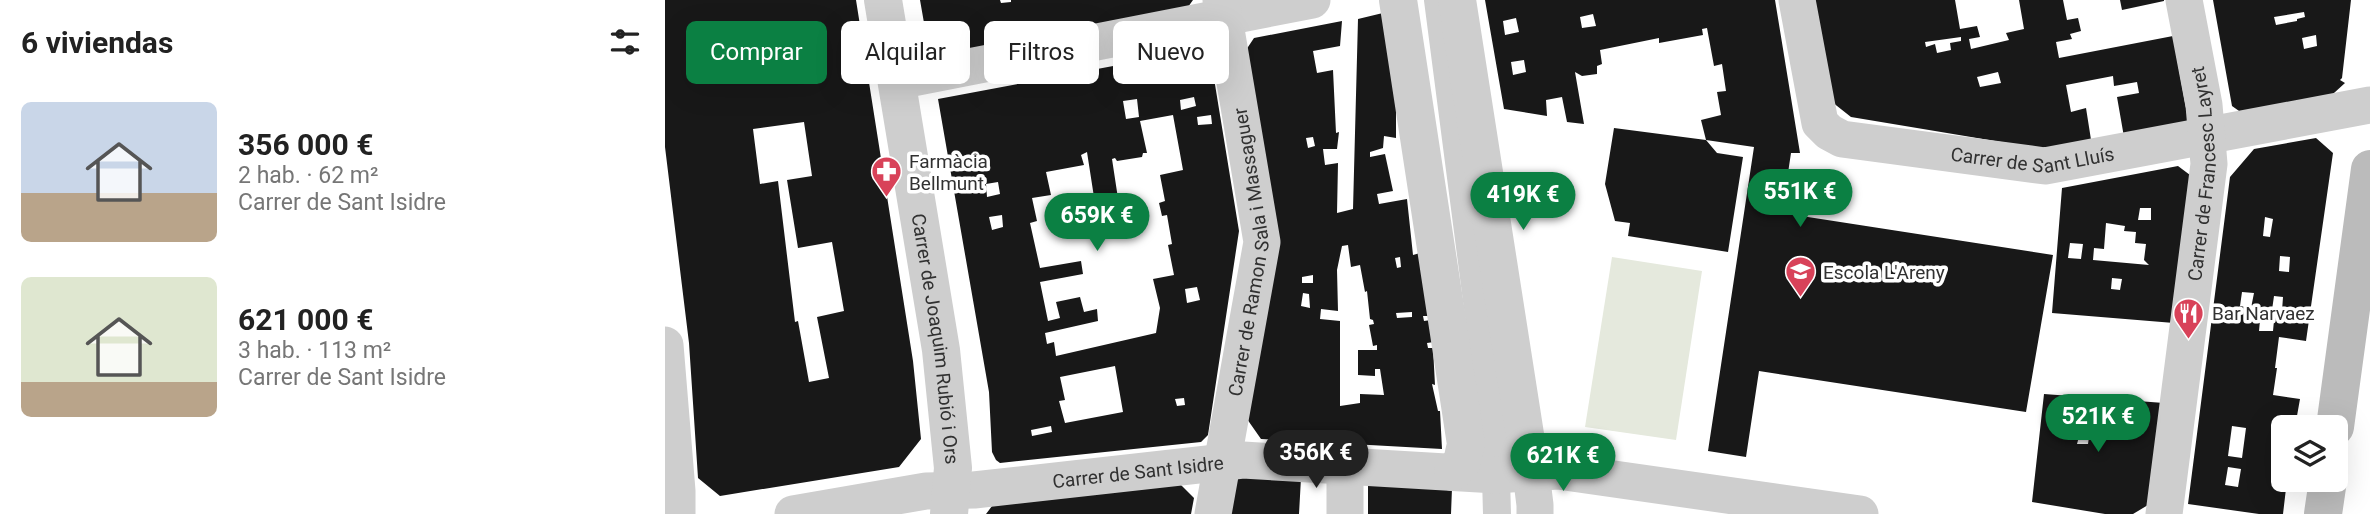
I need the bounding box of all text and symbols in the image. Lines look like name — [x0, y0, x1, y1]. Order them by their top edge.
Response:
chip: Comprar — [686, 21, 827, 84]
chip: Alquilar — [841, 21, 970, 84]
chip: Filtros — [984, 21, 1099, 84]
chip: Nuevo — [1113, 21, 1229, 84]
icon: filters — [606, 23, 644, 61]
text: 6 viviendas — [21, 25, 173, 60]
street label: Carrer de Francesc Layret — [2183, 65, 2221, 282]
street label: Carrer de Ramon Sala i Massaguer — [1223, 106, 1274, 398]
text: 356 000 € — [238, 127, 373, 162]
icon: home — [77, 130, 161, 214]
street label: Carrer de Sant Lluís — [1949, 142, 2116, 178]
place label: Farmàcia Bellmunt — [909, 150, 988, 195]
pharmacy icon: Farmàcia Bellmunt — [869, 155, 903, 199]
text: 2 hab. · 62 m² — [238, 162, 378, 189]
pin: 551K € — [1743, 170, 1857, 229]
pin: 419K € — [1466, 173, 1580, 232]
text: 551K € — [1763, 178, 1837, 205]
text: 419K € — [1486, 181, 1560, 208]
text: Carrer de Sant Isidre — [238, 189, 446, 216]
pin: 659K € — [1040, 194, 1154, 253]
text: 659K € — [1060, 202, 1134, 229]
street label: Carrer de Joaquim Rubió i Ors — [907, 212, 964, 465]
school or university icon: Escola L'Areny — [1783, 255, 1817, 299]
place label: Escola L'Areny — [1823, 261, 1945, 284]
restaurant icon: Bar Narvaez — [2172, 296, 2206, 340]
text: 621 000 € — [238, 302, 373, 337]
place label: Bar Narvaez — [2212, 302, 2315, 325]
icon: home — [77, 305, 161, 389]
text: 3 hab. · 113 m² — [238, 337, 391, 364]
text: Carrer de Sant Isidre — [238, 364, 446, 391]
pin: 521K € — [2041, 394, 2155, 454]
text: 521K € — [2061, 403, 2135, 430]
map controls — [2271, 415, 2348, 492]
button: layers — [2271, 415, 2348, 492]
pin: 356K € — [1259, 430, 1373, 490]
pin: 621K € — [1506, 434, 1620, 493]
text: 356K € — [1279, 439, 1353, 466]
text: 621K € — [1526, 442, 1600, 469]
street label: Carrer de Sant Isidre — [1051, 451, 1225, 493]

